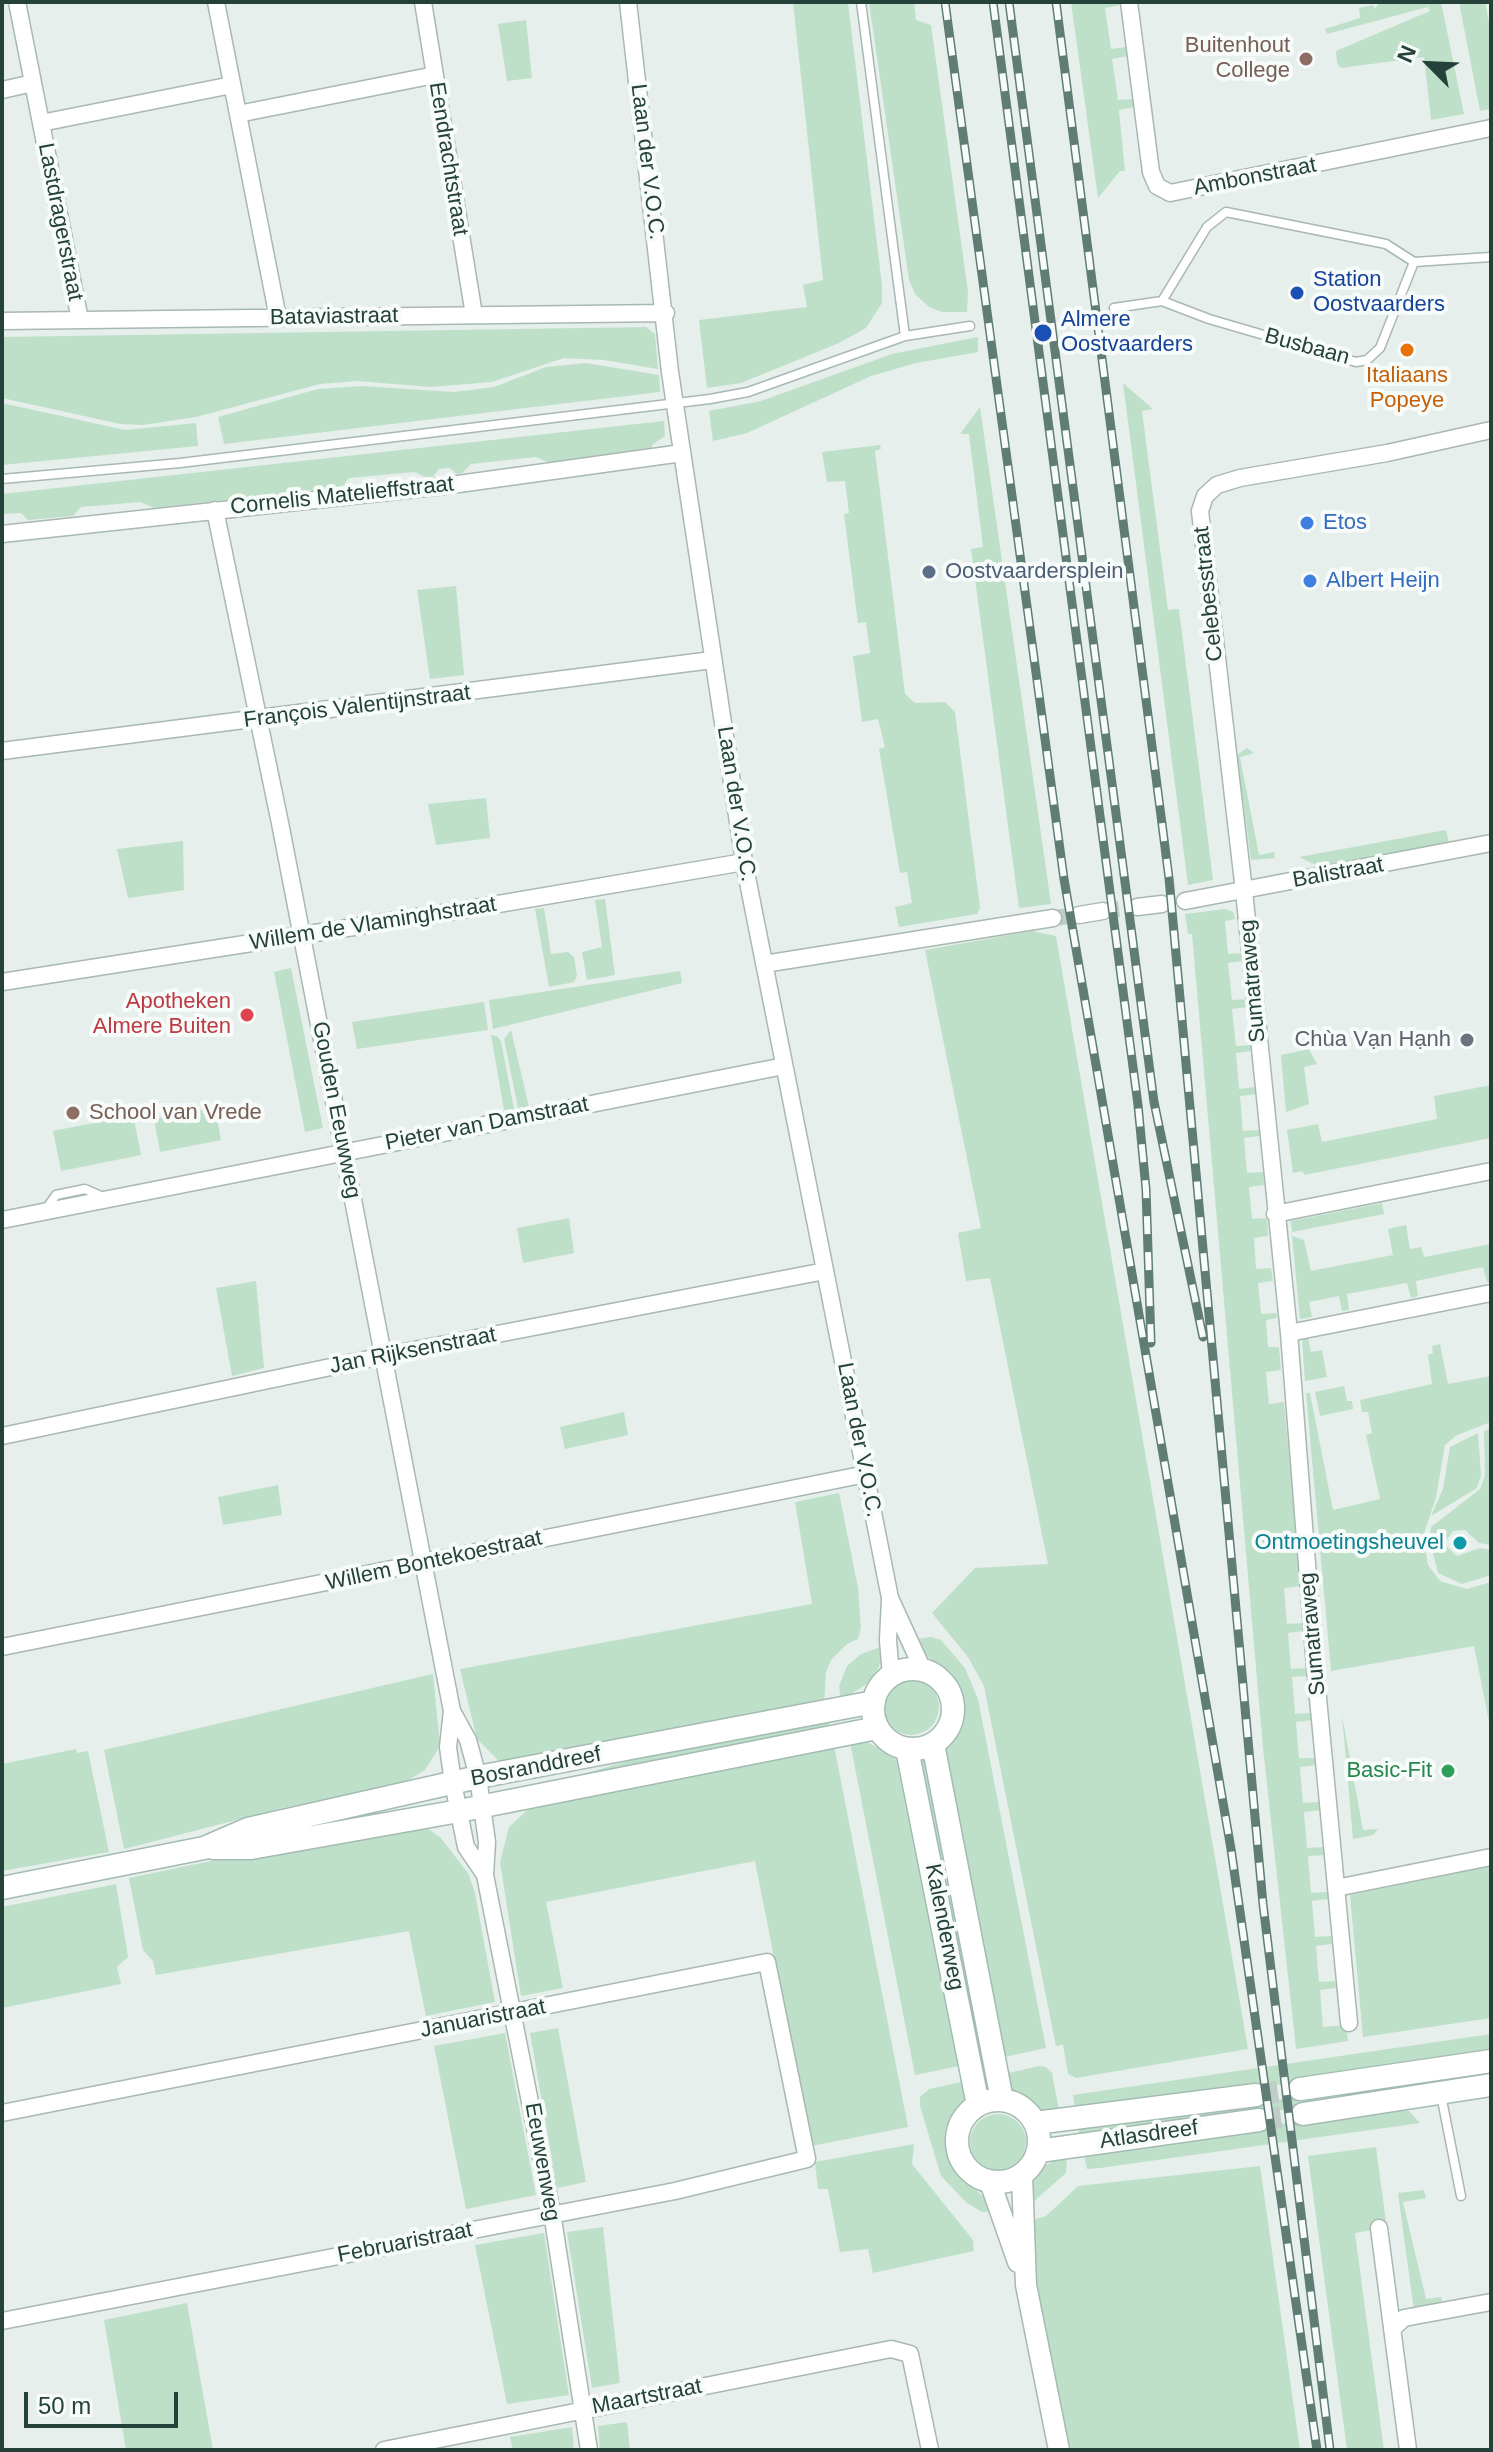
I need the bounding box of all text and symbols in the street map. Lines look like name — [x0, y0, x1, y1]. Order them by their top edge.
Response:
north arrow — [1389, 24, 1469, 104]
place label: Buitenhout College — [1185, 33, 1290, 84]
text: N — [1392, 42, 1421, 66]
marker: Buitenhout College — [1297, 50, 1315, 68]
street label: Eendrachtstraat — [423, 80, 473, 238]
street label: Laan der V.O.C. — [624, 82, 670, 242]
street label: Lastdragerstraat — [32, 141, 88, 303]
street label: Ambonstraat — [1191, 152, 1319, 202]
place label: Station Oostvaarders — [1313, 267, 1445, 318]
marker: Station Oostvaarders — [1288, 284, 1306, 302]
street label: Bataviastraat — [270, 303, 398, 331]
place label: Almere Oostvaarders — [1061, 307, 1193, 358]
marker: Almere Oostvaarders — [1032, 322, 1054, 344]
street label: Busbaan — [1262, 323, 1352, 371]
marker: Italiaans Popeye — [1398, 341, 1416, 359]
place label: Italiaans Popeye — [1366, 363, 1448, 414]
street label: Cornelis Matelieffstraat — [229, 471, 455, 521]
place label: Etos — [1323, 510, 1367, 536]
marker: Etos — [1298, 514, 1316, 532]
street label: Celebesstraat — [1189, 525, 1229, 663]
place label: Oostvaardersplein — [945, 559, 1124, 585]
marker: Oostvaardersplein — [920, 563, 938, 581]
place label: Albert Heijn — [1326, 568, 1440, 594]
marker: Albert Heijn — [1301, 572, 1319, 590]
street label: François Valentijnstraat — [242, 680, 472, 734]
street label: Laan der V.O.C. — [711, 724, 761, 884]
street label: Balistraat — [1291, 852, 1385, 894]
street label: Willem de Vlaminghstraat — [248, 891, 498, 957]
street label: Sumatraweg — [1234, 918, 1272, 1044]
place label: Apotheken Almere Buiten — [93, 989, 231, 1040]
marker: Apotheken Almere Buiten — [238, 1006, 256, 1024]
street label: Gouden Eeuwweg — [306, 1019, 366, 1201]
place label: Chùa Vạn Hạnh — [1294, 1027, 1451, 1053]
marker: Chùa Vạn Hạnh — [1458, 1031, 1476, 1049]
street label: Pieter van Damstraat — [383, 1091, 591, 1157]
place label: School van Vrede — [89, 1100, 262, 1126]
marker: School van Vrede — [64, 1104, 82, 1122]
street label: Jan Rijksenstraat — [328, 1322, 498, 1380]
street label: Laan der V.O.C. — [831, 1360, 887, 1520]
street label: Willem Bontekoestraat — [324, 1525, 544, 1597]
place label: Ontmoetingsheuvel — [1254, 1530, 1444, 1556]
marker: Ontmoetingsheuvel — [1451, 1534, 1469, 1552]
street label: Sumatraweg — [1294, 1571, 1332, 1697]
street label: Bosranddreef — [469, 1741, 603, 1793]
place label: Basic-Fit — [1346, 1758, 1432, 1784]
marker: Basic-Fit — [1439, 1762, 1457, 1780]
street label: Kalenderweg — [919, 1861, 969, 1993]
street label: Januaristraat — [418, 1994, 548, 2044]
street label: Eeuwenweg — [519, 2101, 565, 2223]
street label: Atlasdreef — [1098, 2115, 1200, 2155]
street label: Februaristraat — [335, 2217, 475, 2269]
street label: Maartstraat — [590, 2373, 704, 2421]
scale bar — [28, 2376, 182, 2426]
text: 50 m — [38, 2392, 91, 2419]

